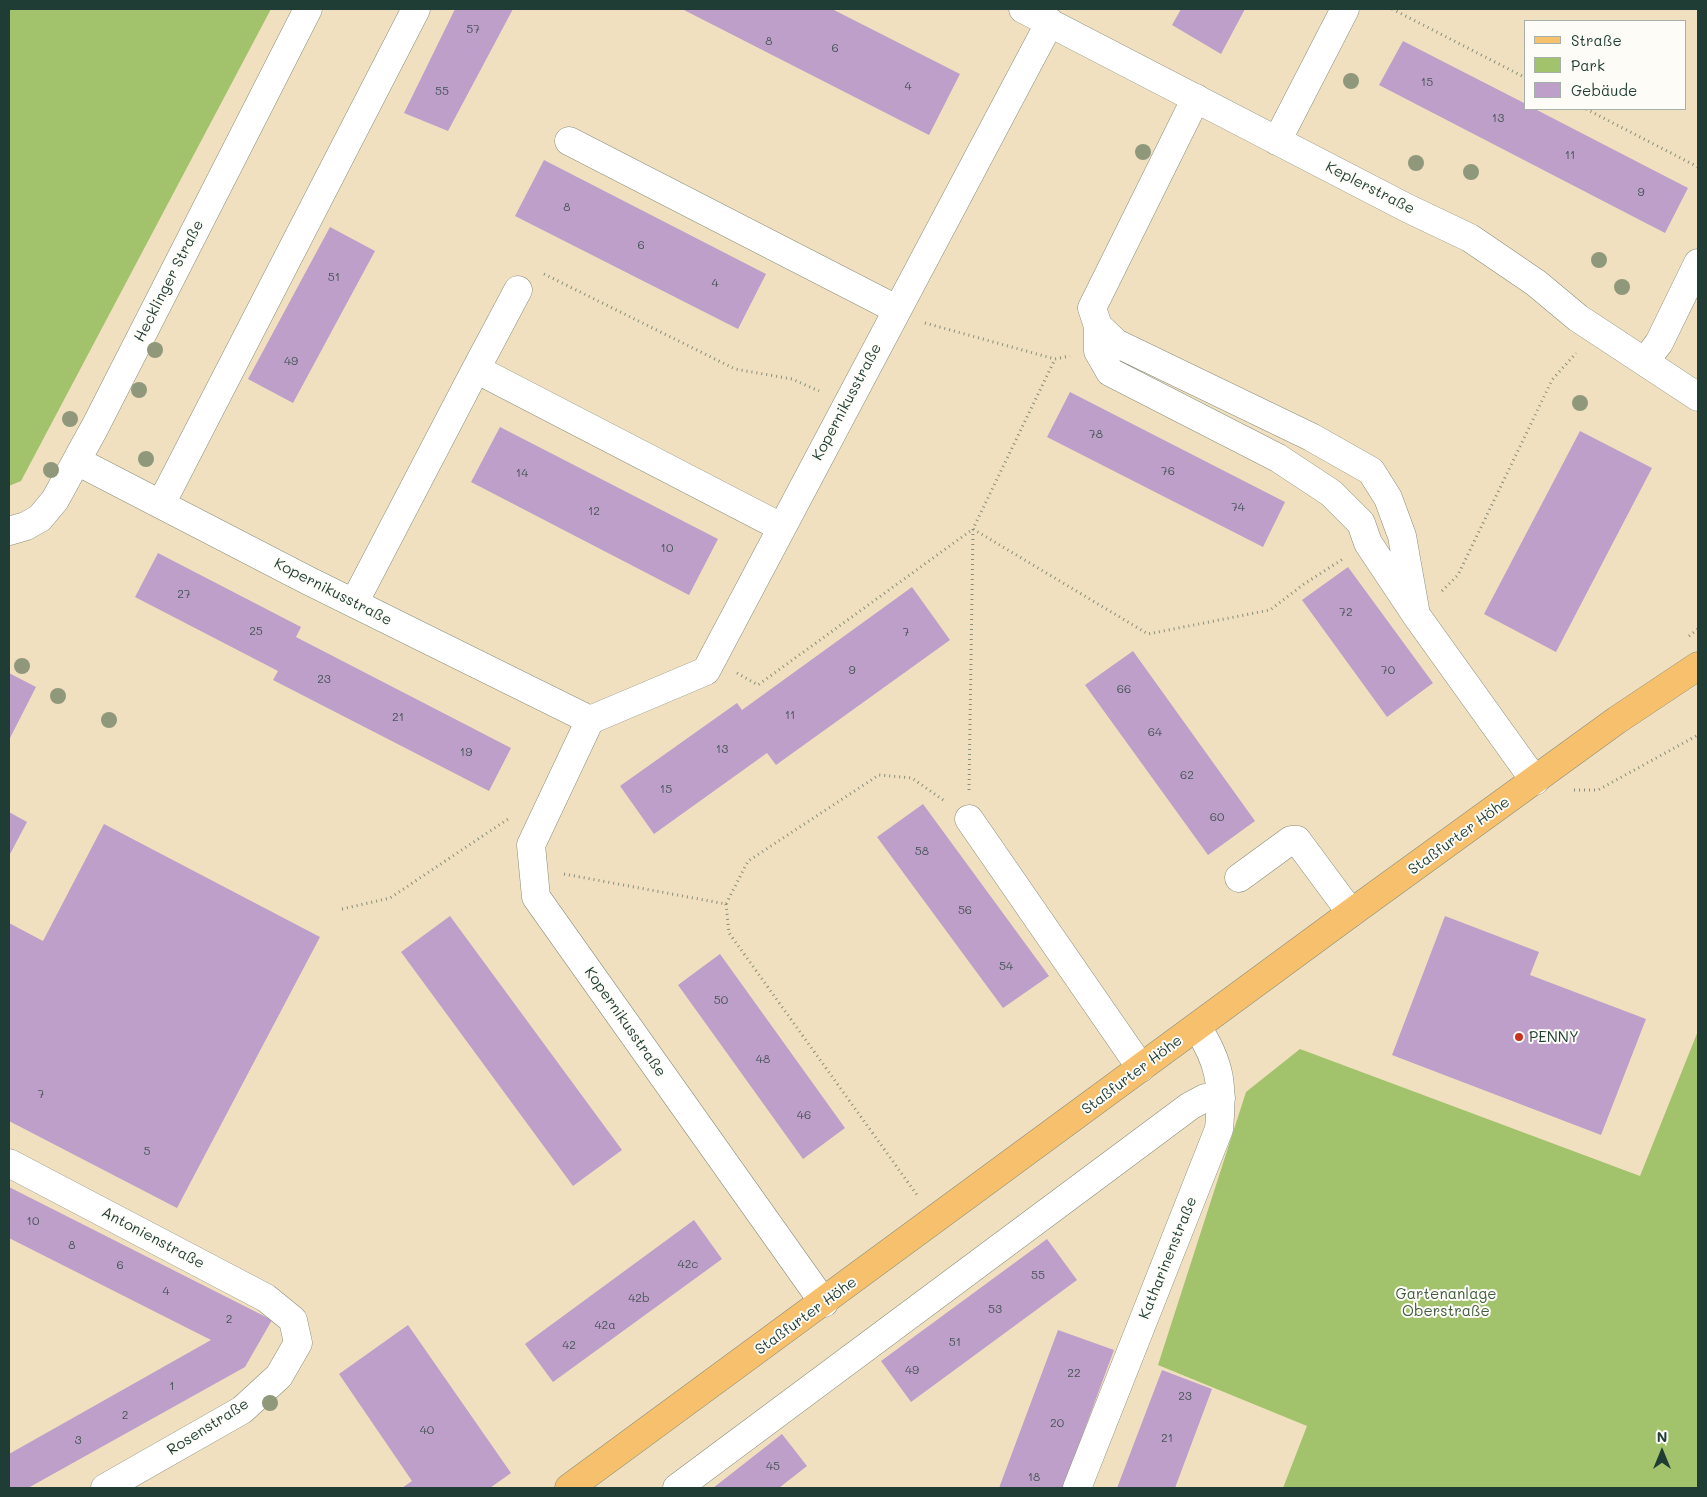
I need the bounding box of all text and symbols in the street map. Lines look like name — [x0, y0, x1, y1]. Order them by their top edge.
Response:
legend — [1524, 20, 1687, 110]
house number: 57 — [466, 22, 480, 36]
text: Straße — [1571, 30, 1622, 50]
house number: 8 — [765, 34, 773, 48]
house number: 6 — [831, 41, 839, 55]
text: Park — [1571, 55, 1605, 75]
house number: 15 — [1421, 75, 1433, 89]
house number: 4 — [904, 79, 912, 93]
text: Gebäude — [1571, 80, 1637, 100]
house number: 55 — [435, 84, 449, 98]
house number: 13 — [1492, 111, 1504, 125]
house number: 11 — [1565, 148, 1575, 162]
street label: Keplerstraße — [1322, 158, 1418, 218]
house number: 9 — [1637, 185, 1645, 199]
house number: 8 — [563, 200, 571, 214]
street label: Hecklinger Straße — [130, 217, 208, 345]
house number: 6 — [637, 238, 645, 252]
house number: 51 — [328, 270, 340, 284]
house number: 4 — [711, 276, 719, 290]
street label: Kopernikusstraße — [809, 340, 885, 464]
house number: 49 — [284, 354, 298, 368]
house number: 78 — [1089, 427, 1103, 441]
house number: 76 — [1161, 464, 1175, 478]
house number: 14 — [516, 466, 528, 480]
house number: 74 — [1231, 500, 1245, 514]
house number: 12 — [588, 504, 600, 518]
house number: 10 — [661, 541, 673, 555]
street label: Kopernikusstraße — [271, 554, 395, 630]
house number: 27 — [177, 587, 191, 601]
house number: 72 — [1339, 605, 1353, 619]
house number: 25 — [249, 624, 263, 638]
house number: 7 — [903, 625, 909, 639]
house number: 9 — [848, 663, 856, 677]
house number: 70 — [1381, 663, 1395, 677]
house number: 23 — [317, 672, 331, 686]
house number: 66 — [1117, 682, 1131, 696]
house number: 11 — [785, 708, 795, 722]
house number: 21 — [392, 710, 404, 724]
house number: 64 — [1148, 725, 1162, 739]
house number: 13 — [716, 742, 728, 756]
house number: 19 — [460, 745, 472, 759]
house number: 62 — [1180, 768, 1194, 782]
house number: 15 — [660, 782, 672, 796]
street label: Staßfurter Höhe — [1405, 793, 1513, 879]
house number: 60 — [1210, 810, 1224, 824]
house number: 58 — [915, 844, 929, 858]
house number: 56 — [958, 903, 972, 917]
house number: 54 — [999, 959, 1013, 973]
street label: Kopernikusstraße — [580, 964, 670, 1080]
house number: 50 — [714, 993, 728, 1007]
place label: PENNY — [1529, 1028, 1579, 1046]
street label: Staßfurter Höhe — [1078, 1031, 1186, 1119]
marker: PENNY — [1513, 1031, 1525, 1043]
house number: 48 — [756, 1052, 770, 1066]
house number: 7 — [38, 1087, 44, 1101]
house number: 46 — [797, 1108, 811, 1122]
house number: 5 — [144, 1144, 150, 1158]
street label: Katharinenstraße — [1135, 1194, 1201, 1322]
street label: Antonienstraße — [98, 1203, 208, 1273]
house number: 10 — [27, 1214, 39, 1228]
house number: 8 — [68, 1238, 76, 1252]
house number: 42c — [678, 1257, 698, 1271]
house number: 6 — [116, 1258, 124, 1272]
house number: 55 — [1031, 1268, 1045, 1282]
street label: Staßfurter Höhe — [752, 1273, 860, 1359]
house number: 4 — [162, 1284, 170, 1298]
park label: Gartenanlage Oberstraße — [1396, 1285, 1496, 1320]
house number: 42b — [628, 1291, 650, 1305]
house number: 53 — [988, 1302, 1002, 1316]
house number: 2 — [226, 1312, 232, 1326]
house number: 42a — [594, 1318, 616, 1332]
house number: 51 — [949, 1335, 961, 1349]
house number: 42 — [562, 1338, 576, 1352]
house number: 49 — [905, 1363, 919, 1377]
house number: 22 — [1067, 1366, 1081, 1380]
house number: 1 — [169, 1379, 175, 1393]
house number: 23 — [1178, 1389, 1192, 1403]
street label: Rosenstraße — [164, 1395, 252, 1459]
house number: 2 — [122, 1408, 128, 1422]
house number: 20 — [1050, 1416, 1064, 1430]
house number: 40 — [420, 1423, 434, 1437]
north arrow — [1637, 1427, 1687, 1477]
text: N — [1657, 1427, 1667, 1446]
house number: 21 — [1161, 1431, 1173, 1445]
house number: 3 — [74, 1433, 82, 1447]
house number: 45 — [766, 1459, 780, 1473]
house number: 18 — [1028, 1470, 1040, 1484]

